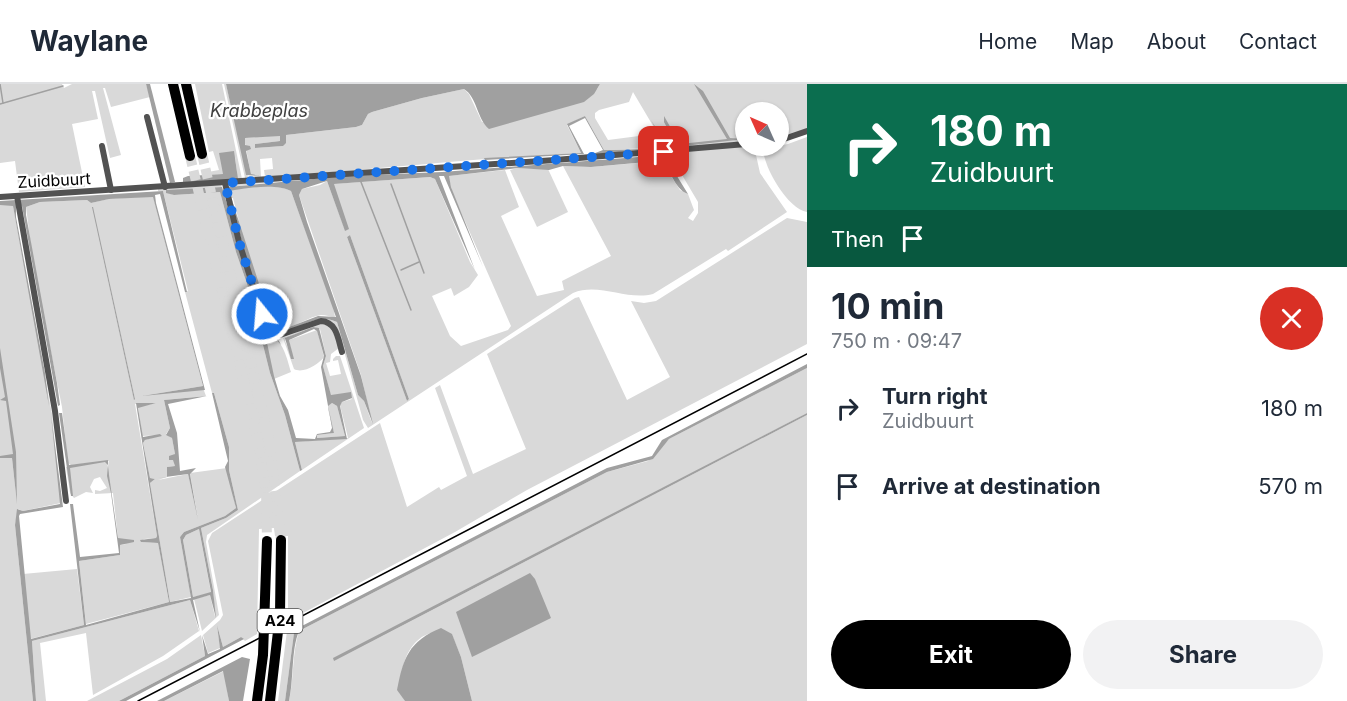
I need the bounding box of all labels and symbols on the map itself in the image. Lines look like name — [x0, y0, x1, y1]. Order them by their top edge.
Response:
water label: Krabbeplas — [210, 100, 308, 121]
north arrow — [735, 102, 789, 156]
pin — [638, 126, 689, 177]
street label: Zuidbuurt — [17, 168, 91, 192]
position arrow — [230, 282, 294, 346]
road number: A24 — [258, 609, 302, 633]

